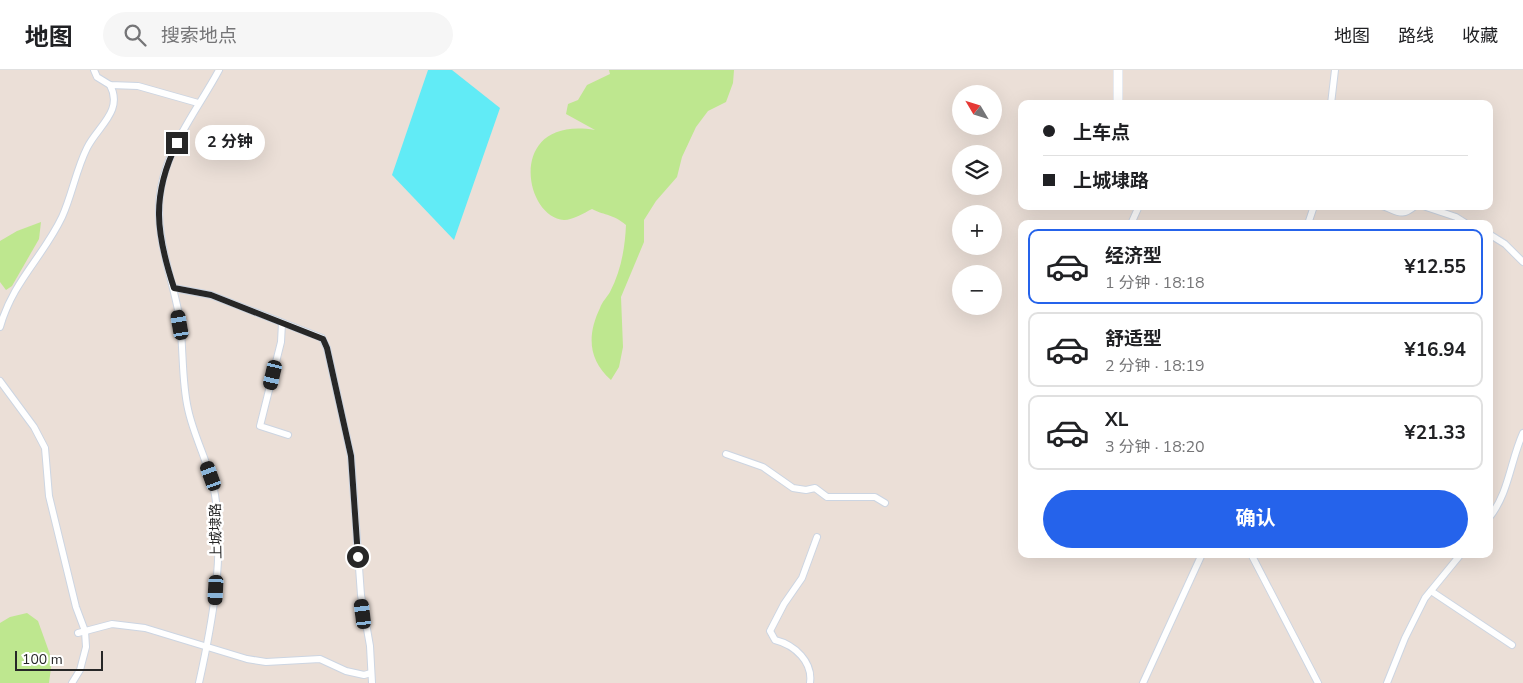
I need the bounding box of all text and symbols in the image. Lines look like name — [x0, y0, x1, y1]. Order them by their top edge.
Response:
search box — [103, 12, 453, 57]
text: 地图 — [25, 21, 73, 53]
icon: search — [121, 21, 149, 49]
text: 搜索地点 — [161, 23, 237, 49]
text: 地图 — [1334, 24, 1370, 48]
text: 路线 — [1398, 24, 1434, 48]
text: 收藏 — [1462, 24, 1498, 48]
north arrow — [952, 85, 1002, 135]
map controls — [952, 85, 1002, 315]
text: 上车点 — [1073, 120, 1130, 146]
callout: 2 分钟 — [194, 126, 264, 160]
text: 2 分钟 — [207, 131, 253, 153]
route end — [166, 132, 188, 154]
button: layers — [952, 145, 1002, 195]
text: 上城埭路 — [1073, 168, 1149, 194]
button: + — [952, 205, 1002, 255]
text: 经济型 — [1105, 243, 1162, 269]
icon: car — [1045, 244, 1090, 289]
text: ¥12.55 — [1404, 254, 1466, 280]
button: − — [952, 265, 1002, 315]
text: 1 分钟 · 18:18 — [1105, 272, 1205, 294]
car — [170, 309, 189, 341]
text: 舒适型 — [1105, 326, 1162, 352]
icon: car — [1045, 327, 1090, 372]
text: ¥16.94 — [1404, 337, 1466, 363]
text: 2 分钟 · 18:19 — [1105, 355, 1205, 377]
car — [262, 359, 283, 391]
text: XL — [1105, 407, 1128, 433]
icon: car — [1045, 410, 1090, 455]
text: ¥21.33 — [1404, 420, 1466, 446]
text: 3 分钟 · 18:20 — [1105, 436, 1205, 458]
car — [198, 459, 223, 493]
button: 确认 — [1043, 490, 1468, 548]
street label: 上城埭路 — [206, 503, 226, 559]
route start — [347, 546, 369, 568]
car — [207, 575, 224, 605]
car — [353, 598, 372, 630]
scale bar — [15, 648, 102, 671]
text: 100 m — [22, 650, 63, 669]

